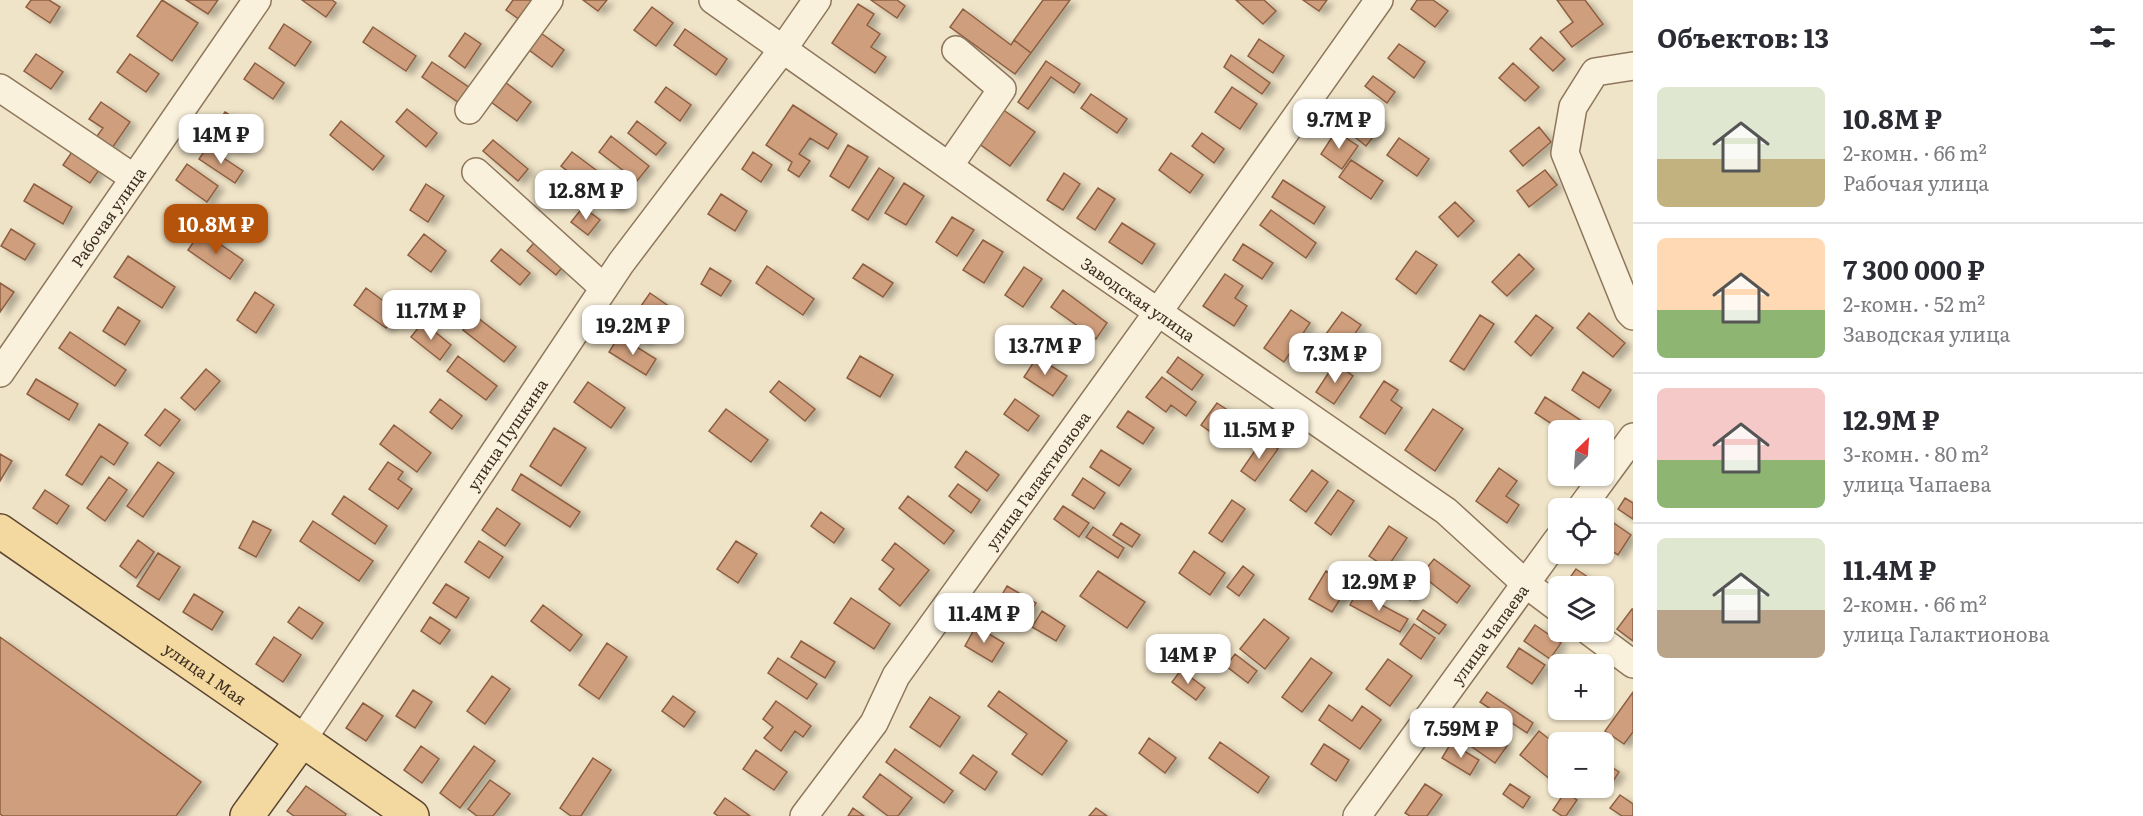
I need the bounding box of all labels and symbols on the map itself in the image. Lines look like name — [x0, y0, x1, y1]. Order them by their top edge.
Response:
pin: 9.7M ₽ — [1290, 99, 1388, 150]
pin: 14M ₽ — [179, 114, 263, 165]
street label: Рабочая улица — [65, 161, 151, 272]
pin: 12.8M ₽ — [531, 170, 641, 221]
pin: 10.8M ₽ — [161, 204, 271, 255]
street label: Заводская улица — [1077, 251, 1201, 347]
pin: 11.7M ₽ — [376, 290, 486, 341]
pin: 19.2M ₽ — [578, 305, 688, 356]
pin: 13.7M ₽ — [990, 325, 1100, 376]
pin: 7.3M ₽ — [1286, 333, 1384, 384]
street label: улица Пушкина — [460, 373, 553, 495]
street label: улица Галактионова — [979, 405, 1095, 554]
pin: 11.5M ₽ — [1204, 409, 1314, 460]
north arrow — [1548, 420, 1614, 486]
pin: 12.9M ₽ — [1324, 561, 1434, 612]
street label: улица Чапаева — [1445, 579, 1534, 689]
pin: 11.4M ₽ — [929, 593, 1039, 644]
pin: 14M ₽ — [1146, 634, 1230, 685]
street label: улица 1 Мая — [159, 636, 252, 710]
pin: 7.59M ₽ — [1406, 708, 1516, 759]

